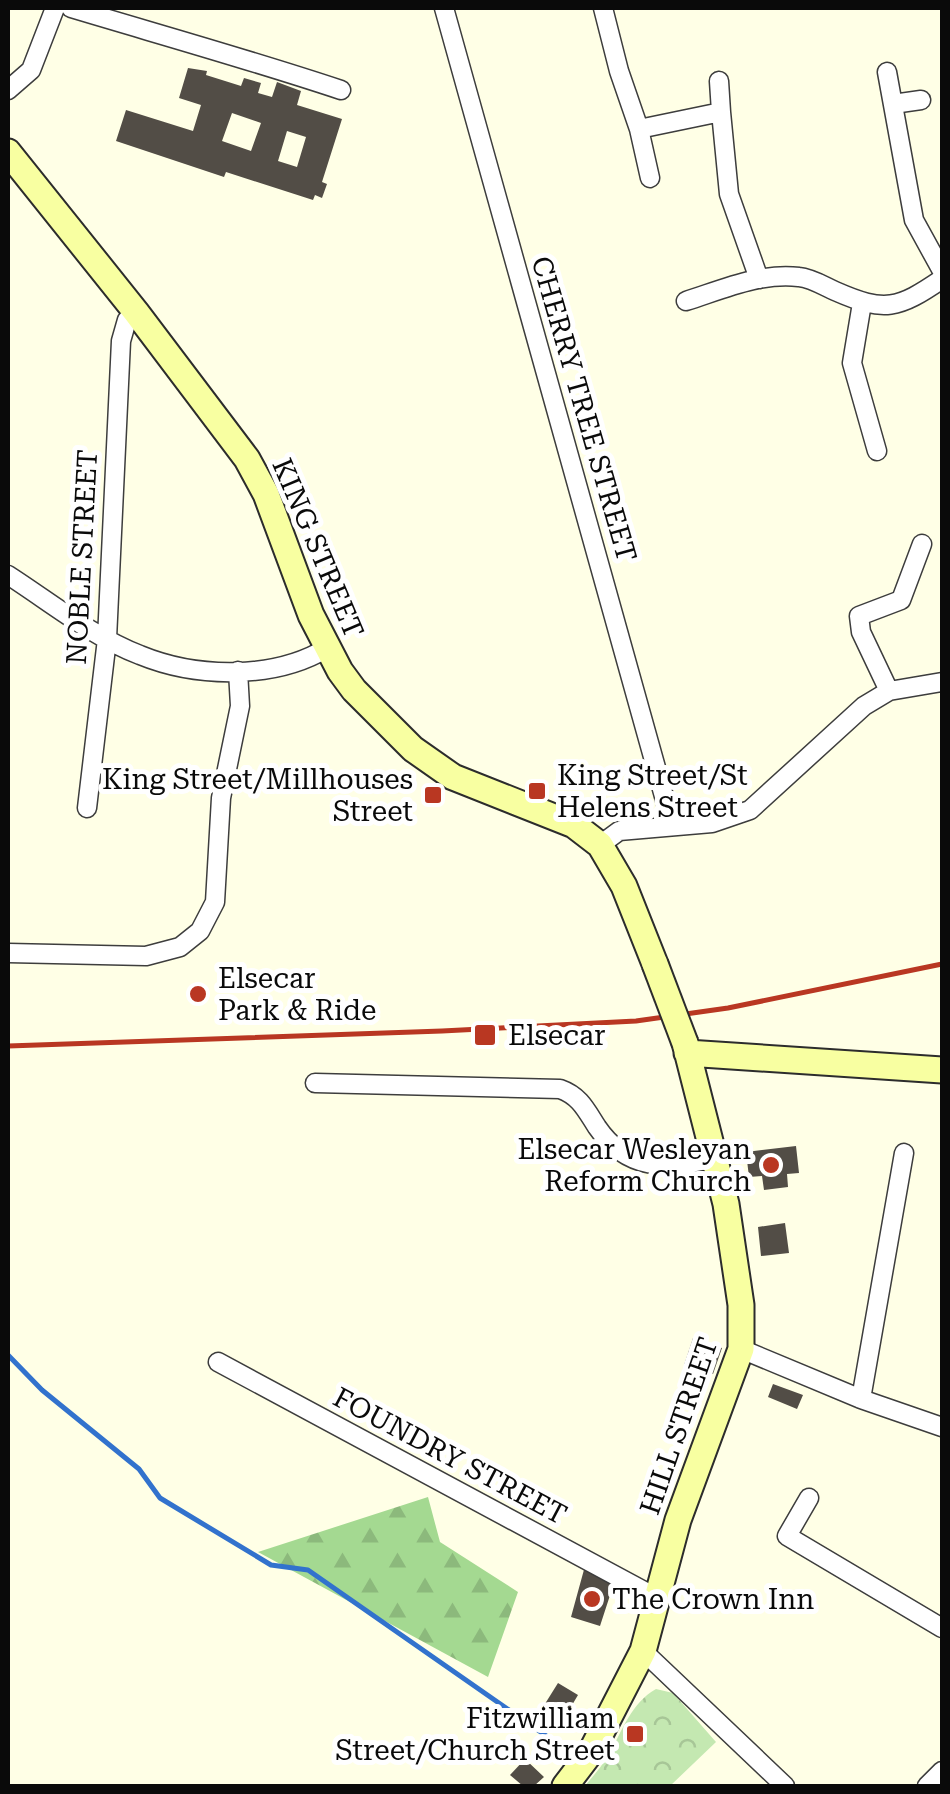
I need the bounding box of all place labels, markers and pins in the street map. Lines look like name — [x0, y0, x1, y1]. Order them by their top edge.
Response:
place label: King Street/St Helens Street — [557, 759, 748, 824]
place label: King Street/Millhouses Street — [102, 763, 413, 828]
marker: King Street/St Helens Street — [526, 780, 548, 802]
marker: King Street/Millhouses Street — [422, 784, 444, 806]
place label: Elsecar Park & Ride — [218, 962, 376, 1027]
marker: Elsecar Park & Ride — [187, 983, 209, 1005]
place label: Elsecar — [508, 1019, 606, 1052]
marker: Elsecar — [472, 1022, 498, 1048]
place label: Elsecar Wesleyan Reform Church — [517, 1133, 751, 1198]
marker: Elsecar Wesleyan Reform Church — [760, 1154, 782, 1176]
place label: The Crown Inn — [612, 1583, 814, 1616]
marker: The Crown Inn — [581, 1588, 603, 1610]
place label: Fitzwilliam Street/Church Street — [335, 1702, 615, 1767]
marker: Fitzwilliam Street/Church Street — [624, 1723, 646, 1745]

